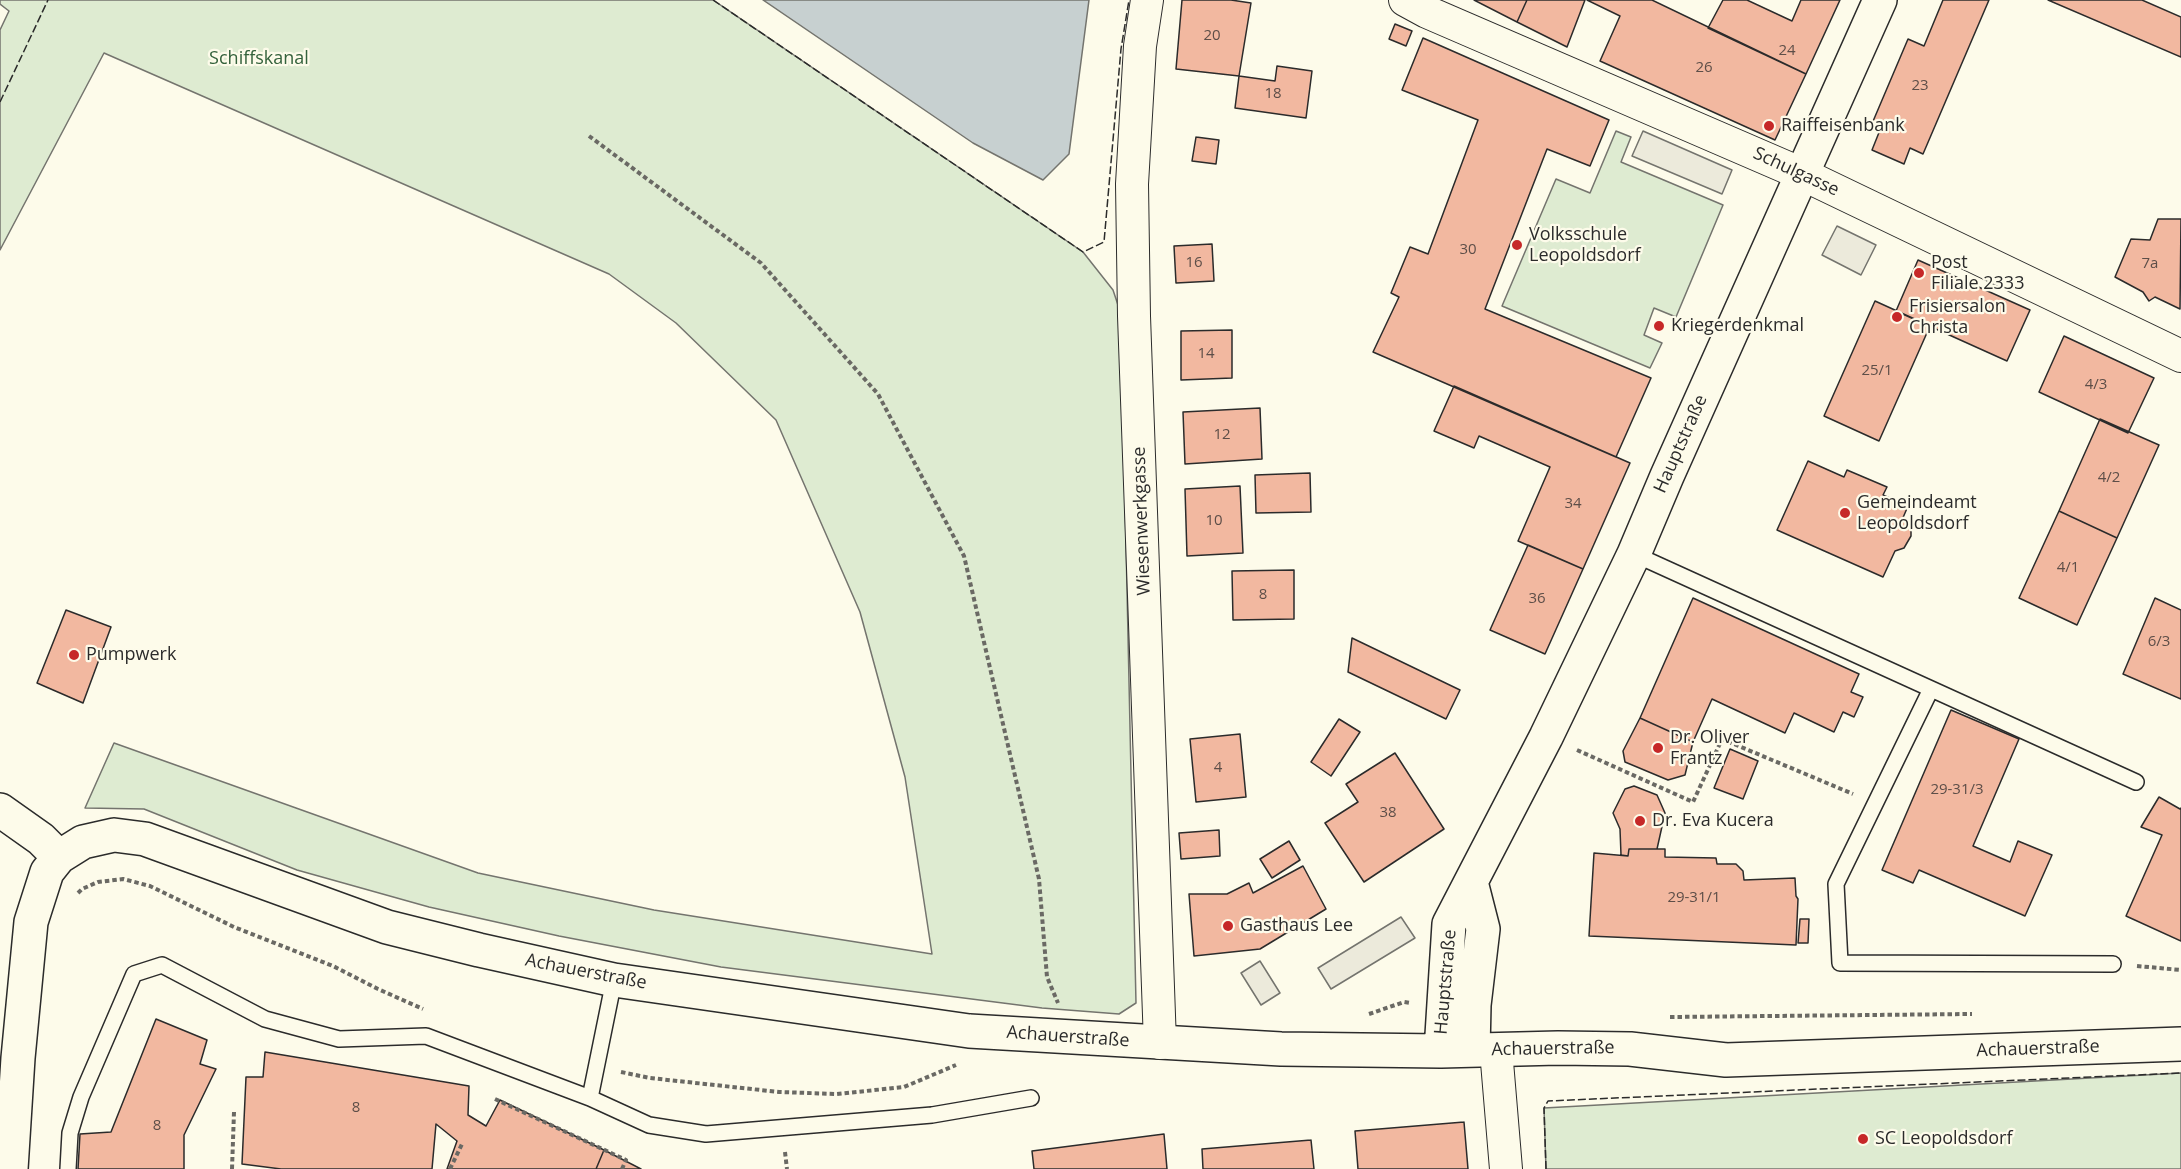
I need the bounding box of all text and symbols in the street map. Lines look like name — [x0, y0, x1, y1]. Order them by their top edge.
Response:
house number: 20 — [1203, 27, 1221, 45]
house number: 24 — [1778, 42, 1796, 60]
park label: Schiffskanal — [209, 48, 309, 70]
house number: 26 — [1695, 59, 1713, 77]
house number: 23 — [1911, 77, 1929, 95]
house number: 18 — [1264, 85, 1282, 103]
place label: Raiffeisenbank — [1781, 115, 1905, 137]
marker: Raiffeisenbank — [1762, 119, 1776, 133]
street label: Schulgasse — [1750, 143, 1842, 201]
place label: Volksschule Leopoldsdorf — [1529, 224, 1641, 266]
marker: Volksschule Leopoldsdorf — [1510, 238, 1524, 252]
house number: 30 — [1459, 241, 1477, 259]
place label: Post Filiale 2333 — [1931, 252, 2024, 294]
house number: 16 — [1185, 254, 1203, 272]
house number: 7a — [2142, 255, 2158, 273]
marker: Post Filiale 2333 — [1912, 266, 1926, 280]
place label: Frisiersalon Christa — [1909, 296, 2006, 338]
marker: Frisiersalon Christa — [1890, 310, 1904, 324]
place label: Kriegerdenkmal — [1671, 315, 1804, 337]
marker: Kriegerdenkmal — [1652, 319, 1666, 333]
house number: 14 — [1197, 345, 1215, 363]
house number: 25/1 — [1861, 362, 1893, 380]
house number: 4/3 — [2085, 376, 2107, 394]
street label: Hauptstraße — [1650, 391, 1712, 497]
house number: 12 — [1213, 426, 1231, 444]
street label: Wiesenwerkgasse — [1129, 446, 1155, 596]
house number: 4/2 — [2098, 469, 2120, 487]
place label: Gemeindeamt Leopoldsdorf — [1857, 492, 1977, 534]
house number: 34 — [1564, 495, 1582, 513]
marker: Gemeindeamt Leopoldsdorf — [1838, 506, 1852, 520]
house number: 10 — [1205, 512, 1223, 530]
house number: 4/1 — [2057, 559, 2079, 577]
house number: 8 — [1259, 586, 1267, 604]
house number: 36 — [1528, 590, 1546, 608]
house number: 6/3 — [2148, 633, 2170, 651]
place label: Pumpwerk — [86, 644, 176, 666]
marker: Pumpwerk — [67, 648, 81, 662]
place label: Dr. Oliver Frantz — [1670, 727, 1749, 770]
marker: Dr. Oliver Frantz — [1651, 741, 1665, 755]
house number: 4 — [1214, 759, 1222, 777]
house number: 29-31/3 — [1930, 781, 1984, 799]
house number: 38 — [1379, 804, 1397, 822]
place label: Dr. Eva Kucera — [1652, 810, 1774, 832]
marker: Dr. Eva Kucera — [1633, 814, 1647, 828]
house number: 29-31/1 — [1667, 889, 1721, 907]
place label: Gasthaus Lee — [1240, 915, 1353, 937]
marker: Gasthaus Lee — [1221, 919, 1235, 933]
street label: Hauptstraße — [1431, 929, 1461, 1035]
street label: Achauerstraße — [523, 950, 649, 994]
street label: Achauerstraße — [1006, 1022, 1130, 1052]
street label: Achauerstraße — [1976, 1036, 2100, 1062]
street label: Achauerstraße — [1491, 1037, 1615, 1061]
house number: 8 — [352, 1099, 360, 1117]
house number: 8 — [153, 1117, 161, 1135]
place label: SC Leopoldsdorf — [1875, 1128, 2012, 1150]
marker: SC Leopoldsdorf — [1856, 1132, 1870, 1146]

